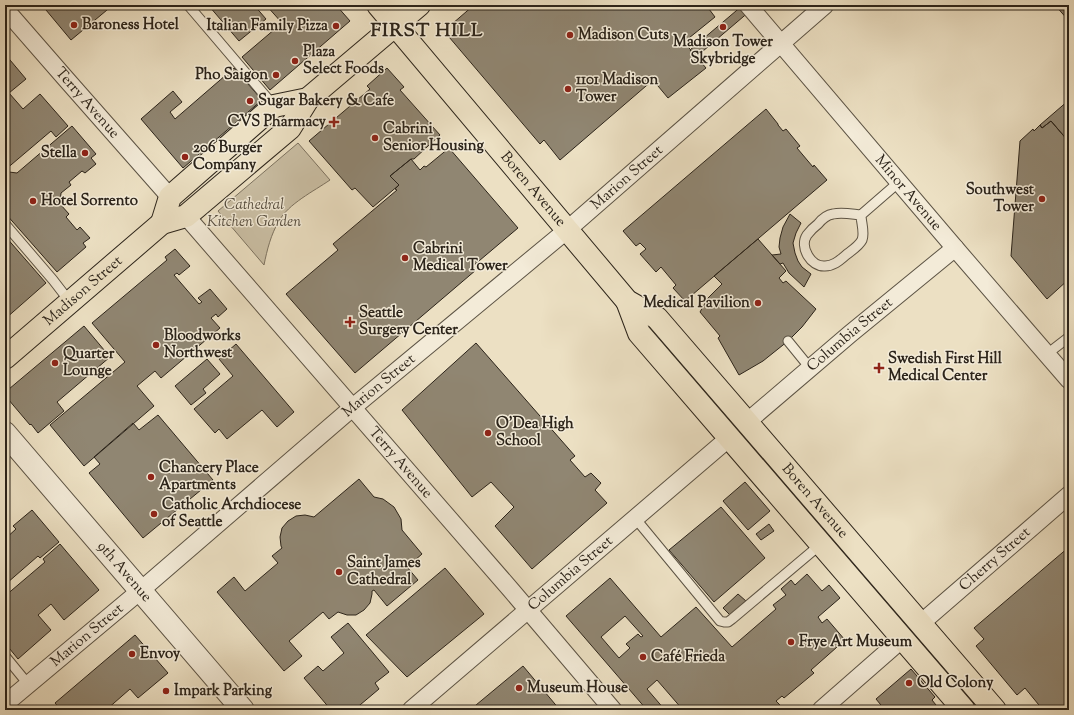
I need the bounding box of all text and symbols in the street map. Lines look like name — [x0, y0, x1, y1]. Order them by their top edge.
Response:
place label: Baroness Hotel — [82, 15, 180, 36]
place label: Italian Family Pizza — [206, 16, 328, 37]
district label: FIRST HILL — [370, 18, 484, 45]
marker: Baroness Hotel — [69, 20, 79, 30]
marker: Italian Family Pizza — [331, 21, 341, 31]
marker: Madison Tower Skybridge — [718, 22, 728, 32]
place label: Madison Cuts — [578, 25, 669, 46]
marker: Madison Cuts — [565, 30, 575, 40]
place label: Madison Tower Skybridge — [673, 32, 773, 70]
place label: Plaza Select Foods — [303, 42, 384, 80]
marker: Plaza Select Foods — [290, 56, 300, 66]
street label: Terry Avenue — [50, 63, 124, 143]
place label: Pho Saigon — [195, 65, 268, 86]
marker: Pho Saigon — [271, 70, 281, 80]
place label: 1101 Madison Tower — [576, 70, 658, 108]
marker: 1101 Madison Tower — [563, 84, 573, 94]
place label: Sugar Bakery & Cafe — [258, 91, 394, 112]
marker: Sugar Bakery & Cafe — [245, 96, 255, 106]
place label: CVS Pharmacy — [228, 112, 327, 133]
marker: CVS Pharmacy — [329, 117, 339, 127]
place label: Cabrini Senior Housing — [383, 119, 485, 157]
marker: Cabrini Senior Housing — [370, 133, 380, 143]
place label: 206 Burger Company — [193, 138, 263, 176]
street label: Marion Street — [587, 140, 668, 215]
place label: Stella — [41, 143, 77, 164]
street label: Boren Avenue — [495, 147, 571, 232]
marker: Stella — [80, 148, 90, 158]
street label: Minor Avenue — [870, 150, 947, 236]
marker: 206 Burger Company — [180, 152, 190, 162]
place label: Southwest Tower — [966, 180, 1035, 218]
place label: Hotel Sorrento — [41, 191, 138, 212]
marker: Southwest Tower — [1037, 194, 1047, 204]
park label: Cathedral Kitchen Garden — [207, 195, 301, 233]
marker: Hotel Sorrento — [28, 196, 38, 206]
place label: Cabrini Medical Tower — [413, 239, 508, 277]
street label: Madison Street — [39, 251, 127, 331]
marker: Cabrini Medical Tower — [400, 253, 410, 263]
place label: Medical Pavilion — [643, 293, 750, 314]
street label: Columbia Street — [802, 293, 897, 377]
marker: Medical Pavilion — [753, 298, 763, 308]
place label: Seattle Surgery Center — [359, 303, 458, 341]
marker: Seattle Surgery Center — [344, 316, 356, 328]
place label: Bloodworks Northwest — [164, 326, 241, 364]
marker: Bloodworks Northwest — [151, 340, 161, 350]
place label: Quarter Lounge — [63, 344, 115, 382]
street label: Marion Street — [338, 349, 420, 422]
place label: Swedish First Hill Medical Center — [888, 349, 1003, 387]
marker: Quarter Lounge — [50, 358, 60, 368]
marker: Swedish First Hill Medical Center — [873, 362, 885, 374]
place label: O'Dea High School — [496, 414, 574, 452]
street label: Terry Avenue — [364, 423, 437, 503]
marker: O'Dea High School — [483, 428, 493, 438]
place label: Chancery Place Apartments — [159, 458, 259, 496]
street label: Boren Avenue — [777, 459, 853, 543]
marker: Chancery Place Apartments — [146, 472, 156, 482]
place label: Catholic Archdiocese of Seattle — [162, 495, 301, 533]
marker: Catholic Archdiocese of Seattle — [149, 509, 159, 519]
street label: Cherry Street — [955, 522, 1035, 596]
street label: Columbia Street — [523, 531, 618, 616]
street label: 9th Avenue — [92, 537, 157, 607]
place label: Saint James Cathedral — [347, 553, 421, 591]
marker: Saint James Cathedral — [334, 567, 344, 577]
street label: Marion Street — [46, 599, 128, 672]
place label: Frye Art Museum — [799, 632, 913, 653]
marker: Frye Art Museum — [786, 637, 796, 647]
place label: Envoy — [140, 644, 181, 665]
place label: Café Frieda — [651, 647, 725, 668]
marker: Envoy — [127, 649, 137, 659]
marker: Café Frieda — [638, 652, 648, 662]
place label: Old Colony — [917, 673, 994, 694]
place label: Museum House — [527, 678, 628, 699]
marker: Old Colony — [904, 678, 914, 688]
place label: Impark Parking — [174, 681, 273, 702]
marker: Museum House — [514, 683, 524, 693]
marker: Impark Parking — [161, 686, 171, 696]

